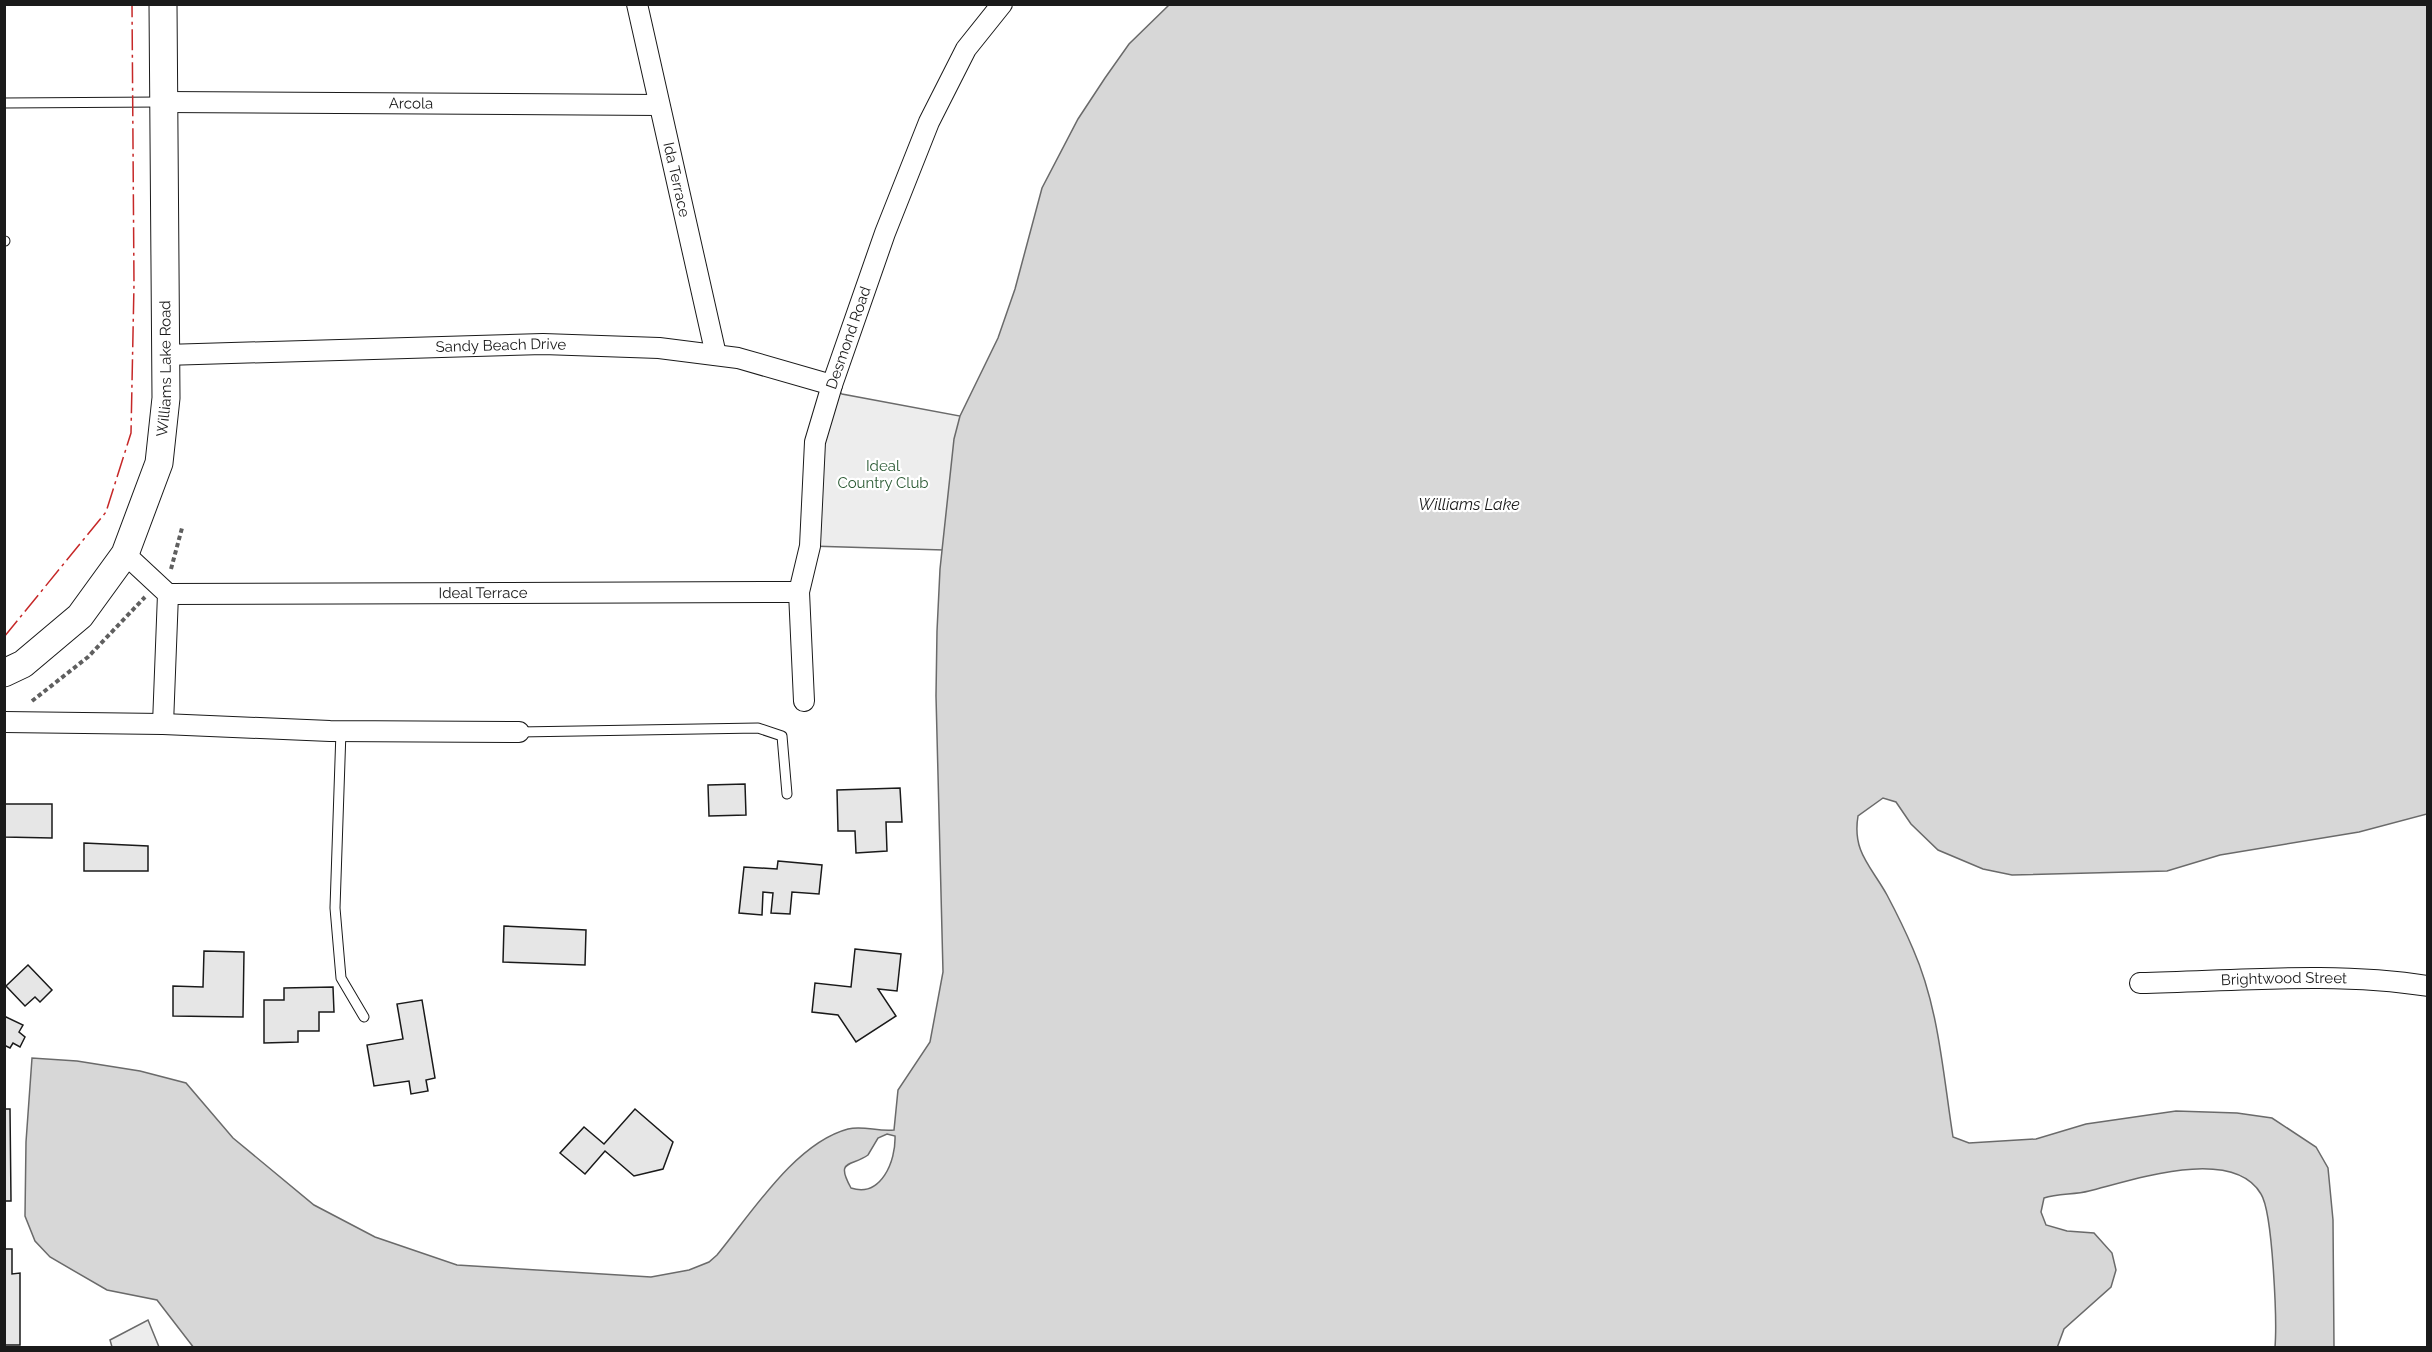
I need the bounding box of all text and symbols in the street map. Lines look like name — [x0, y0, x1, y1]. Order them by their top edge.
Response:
street label: Arcola — [389, 94, 433, 113]
street label: Ida Terrace — [659, 140, 694, 219]
street label: Desmond Road — [822, 284, 875, 392]
street label: Williams Lake Road — [153, 300, 175, 438]
street label: Sandy Beach Drive — [435, 335, 567, 356]
park label: Ideal Country Club — [837, 457, 929, 492]
water label: Williams Lake — [1418, 495, 1520, 514]
street label: Ideal Terrace — [438, 584, 528, 602]
street label: Brightwood Street — [2220, 969, 2347, 989]

